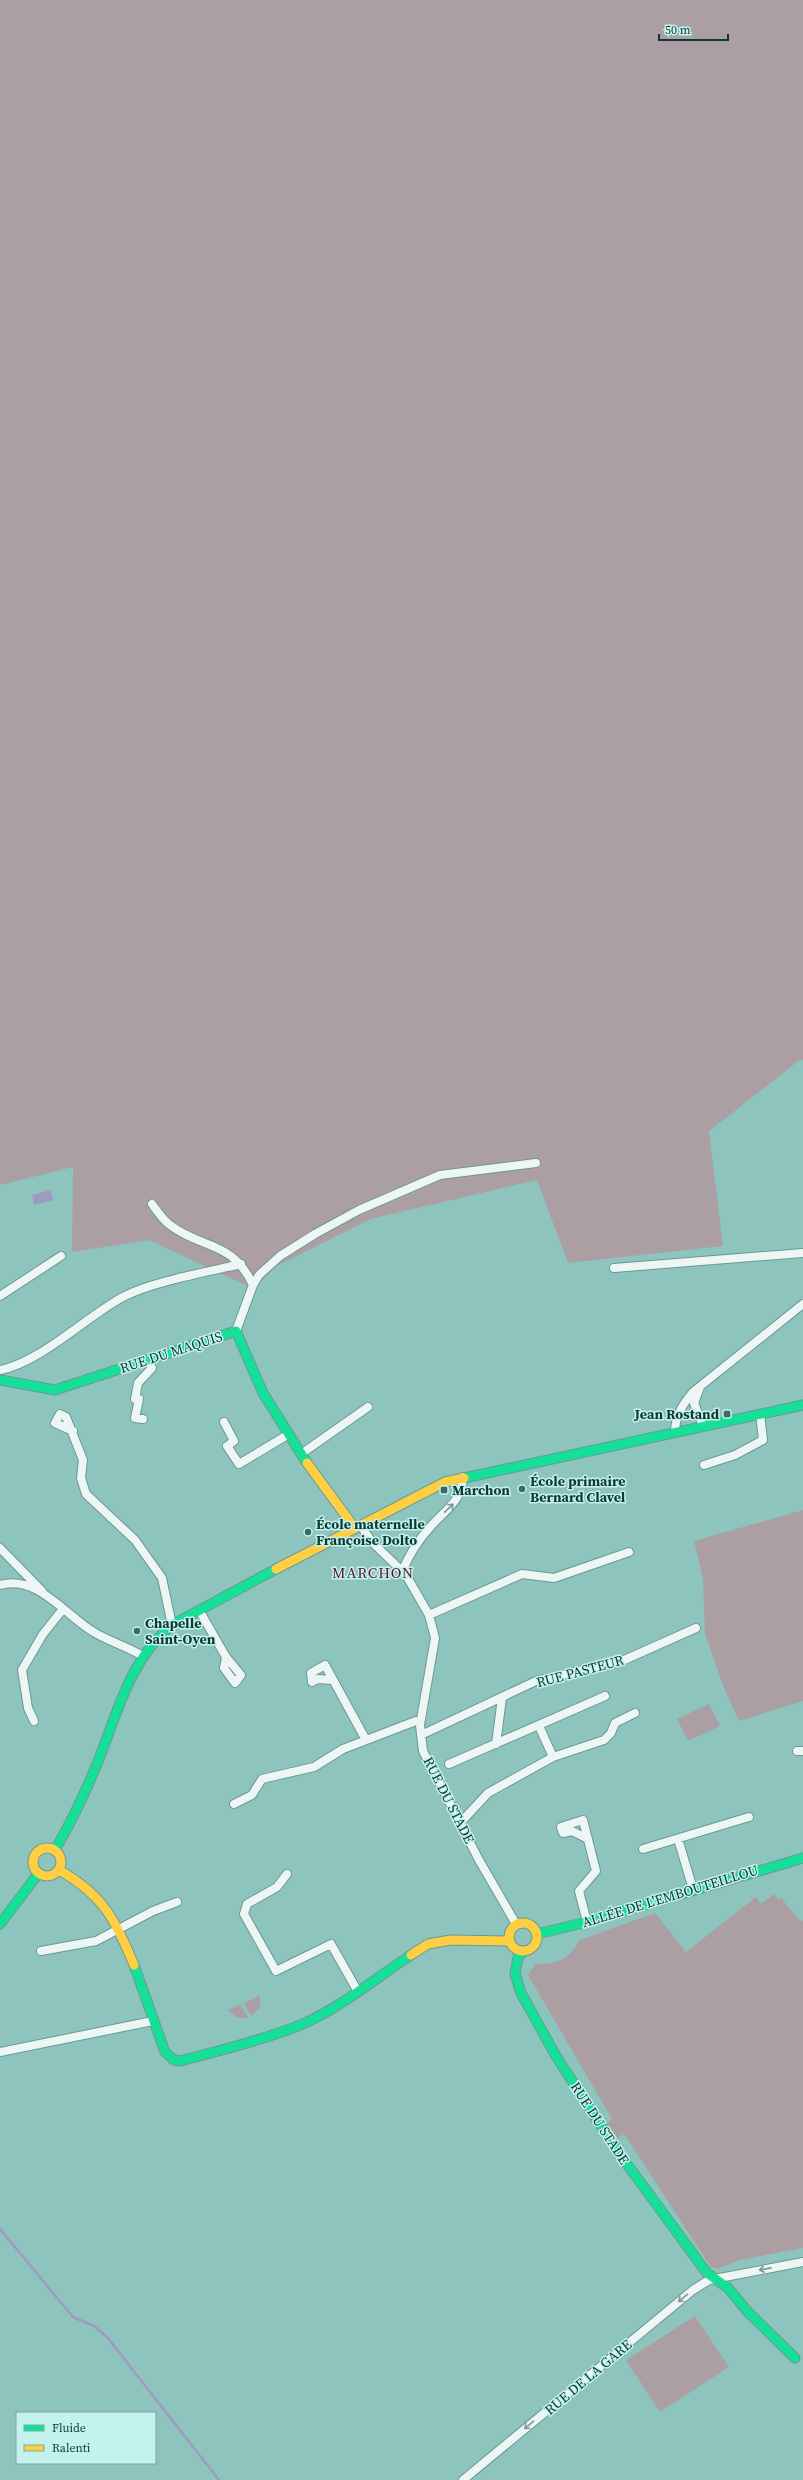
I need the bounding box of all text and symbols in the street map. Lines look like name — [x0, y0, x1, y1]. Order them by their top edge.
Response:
scale bar — [659, 16, 728, 42]
text: 50 m — [665, 22, 691, 38]
street label: RUE DU MAQUIS — [117, 1326, 225, 1378]
place label: Jean Rostand — [634, 1404, 720, 1424]
marker: Jean Rostand — [722, 1409, 732, 1419]
place label: École primaire Bernard Clavel — [530, 1471, 626, 1507]
place label: Marchon — [452, 1480, 510, 1500]
marker: École primaire Bernard Clavel — [517, 1484, 527, 1494]
marker: Marchon — [439, 1485, 449, 1495]
one-way arrow — [444, 1503, 454, 1513]
place label: École maternelle Françoise Dolto — [316, 1514, 425, 1550]
marker: École maternelle Françoise Dolto — [303, 1527, 313, 1537]
district label: MARCHON — [332, 1562, 414, 1583]
place label: Chapelle Saint-Oyen — [145, 1613, 216, 1649]
marker: Chapelle Saint-Oyen — [132, 1626, 142, 1636]
street label: RUE PASTEUR — [534, 1650, 626, 1692]
street label: RUE DU STADE — [419, 1753, 479, 1847]
street label: ALLÉE DE L'EMBOUTEILLOU — [579, 1860, 761, 1932]
street label: RUE DU STADE — [566, 2078, 634, 2168]
one-way arrow — [759, 2265, 772, 2273]
one-way arrow — [678, 2294, 688, 2303]
street label: RUE DE LA GARE — [540, 2334, 636, 2420]
legend — [16, 2412, 156, 2464]
text: Fluide — [52, 2420, 86, 2436]
one-way arrow — [523, 2421, 534, 2430]
text: Ralenti — [52, 2440, 91, 2456]

